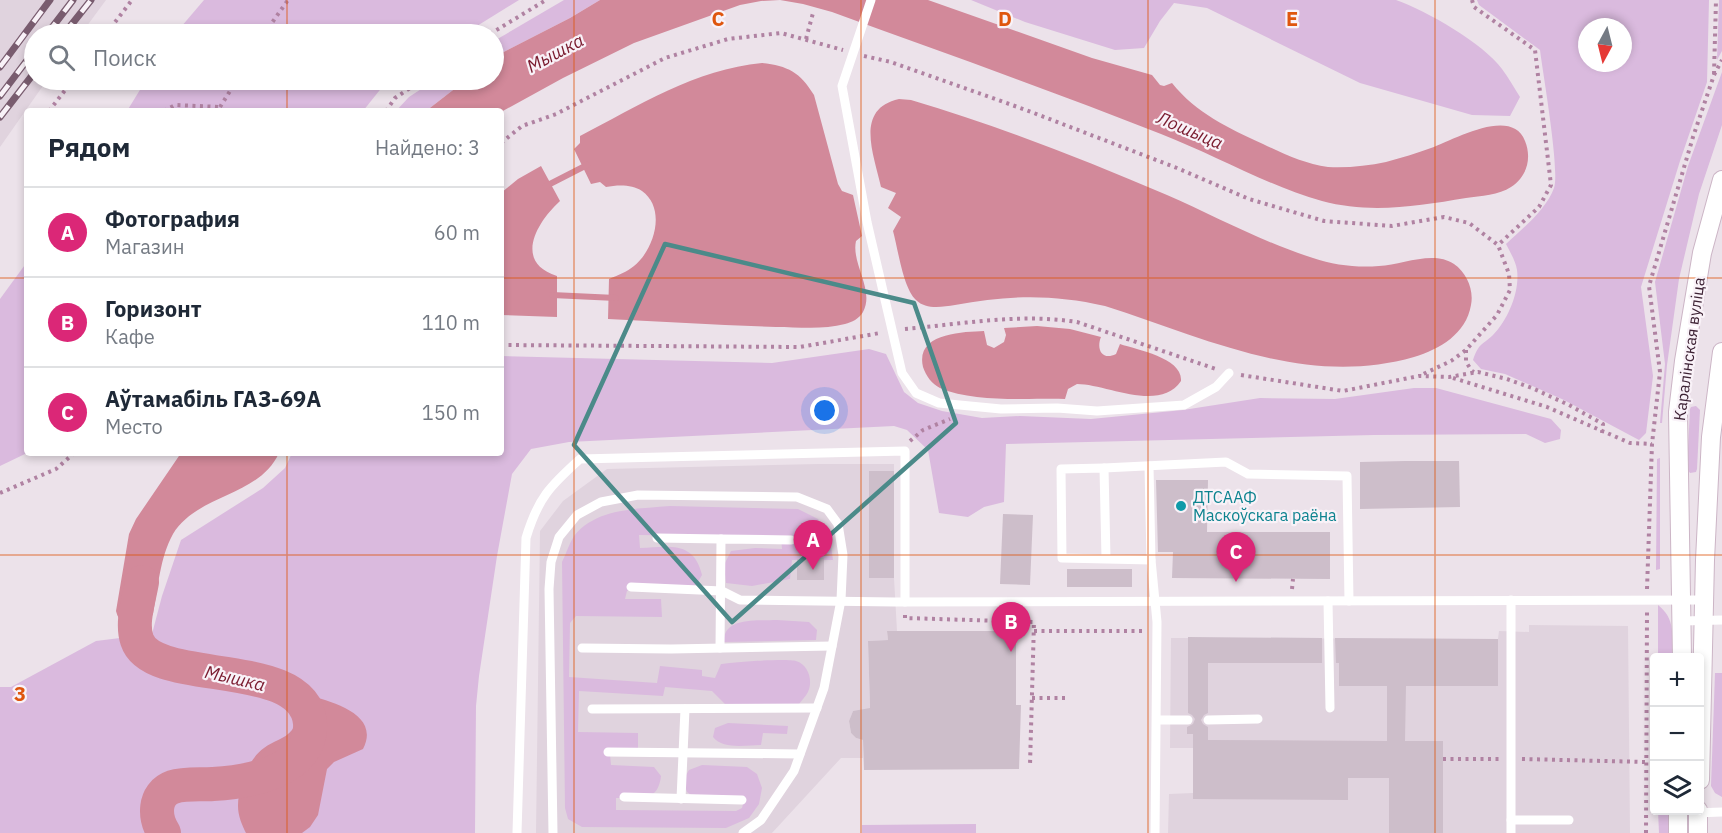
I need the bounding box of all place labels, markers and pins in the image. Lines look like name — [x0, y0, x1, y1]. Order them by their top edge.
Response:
place label: ДТСААФ Маскоўскага раёна — [1193, 487, 1337, 525]
marker: ДТСААФ Маскоўскага раёна — [1174, 499, 1188, 513]
pin: A — [794, 520, 832, 570]
pin: C — [1216, 532, 1256, 582]
pin: B — [992, 602, 1030, 652]

